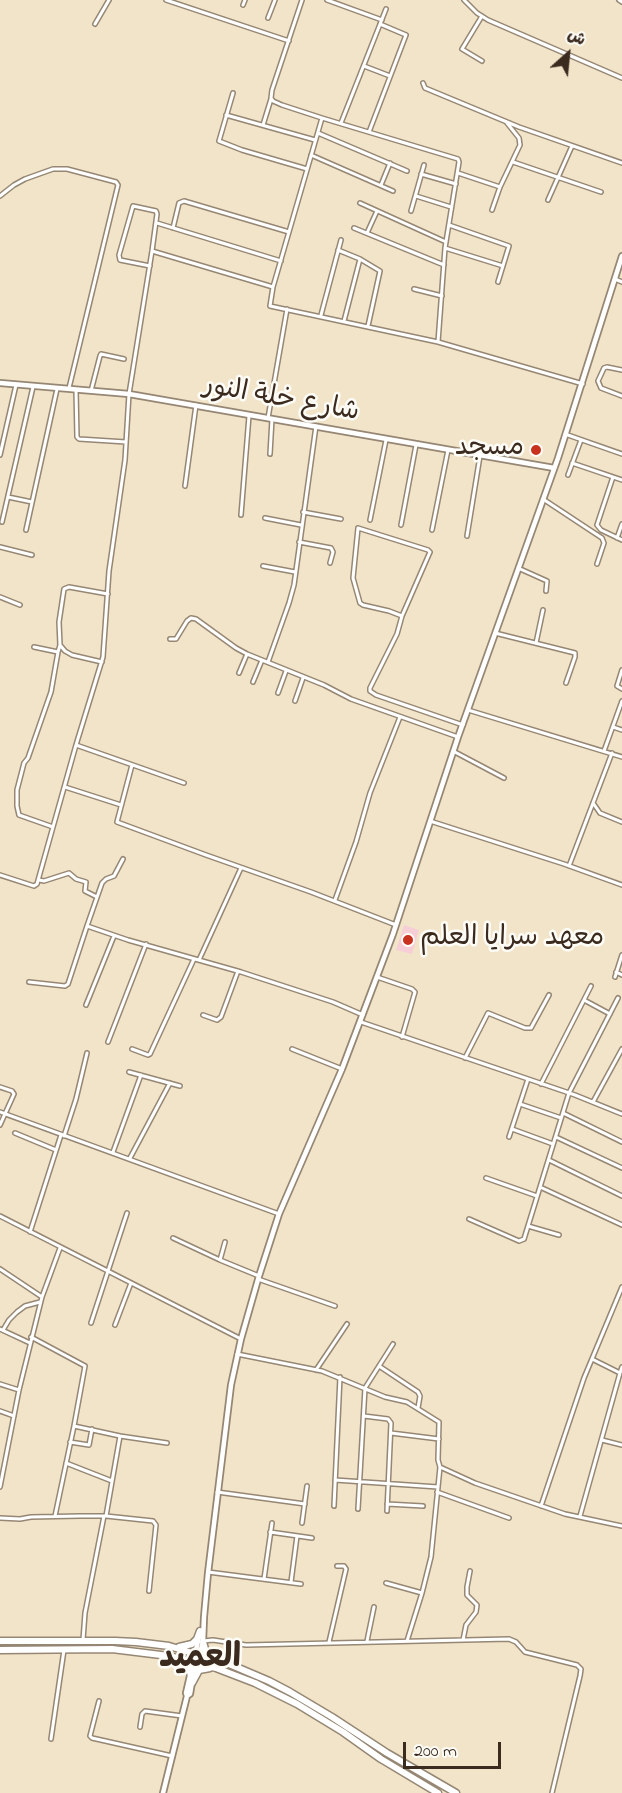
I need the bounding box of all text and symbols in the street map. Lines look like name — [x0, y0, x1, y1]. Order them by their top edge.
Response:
text: ش — [563, 23, 589, 53]
north arrow — [538, 24, 598, 84]
street label: شارع خلة النور — [200, 371, 362, 431]
place label: مسجد — [455, 434, 524, 466]
marker: مسجد — [529, 443, 543, 457]
place label: معهد سرايا العلم — [420, 924, 604, 956]
marker: معهد سرايا العلم — [401, 933, 415, 947]
district label: العميد — [159, 1641, 241, 1681]
scale bar — [406, 1730, 504, 1768]
text: 200 m — [414, 1739, 457, 1765]

